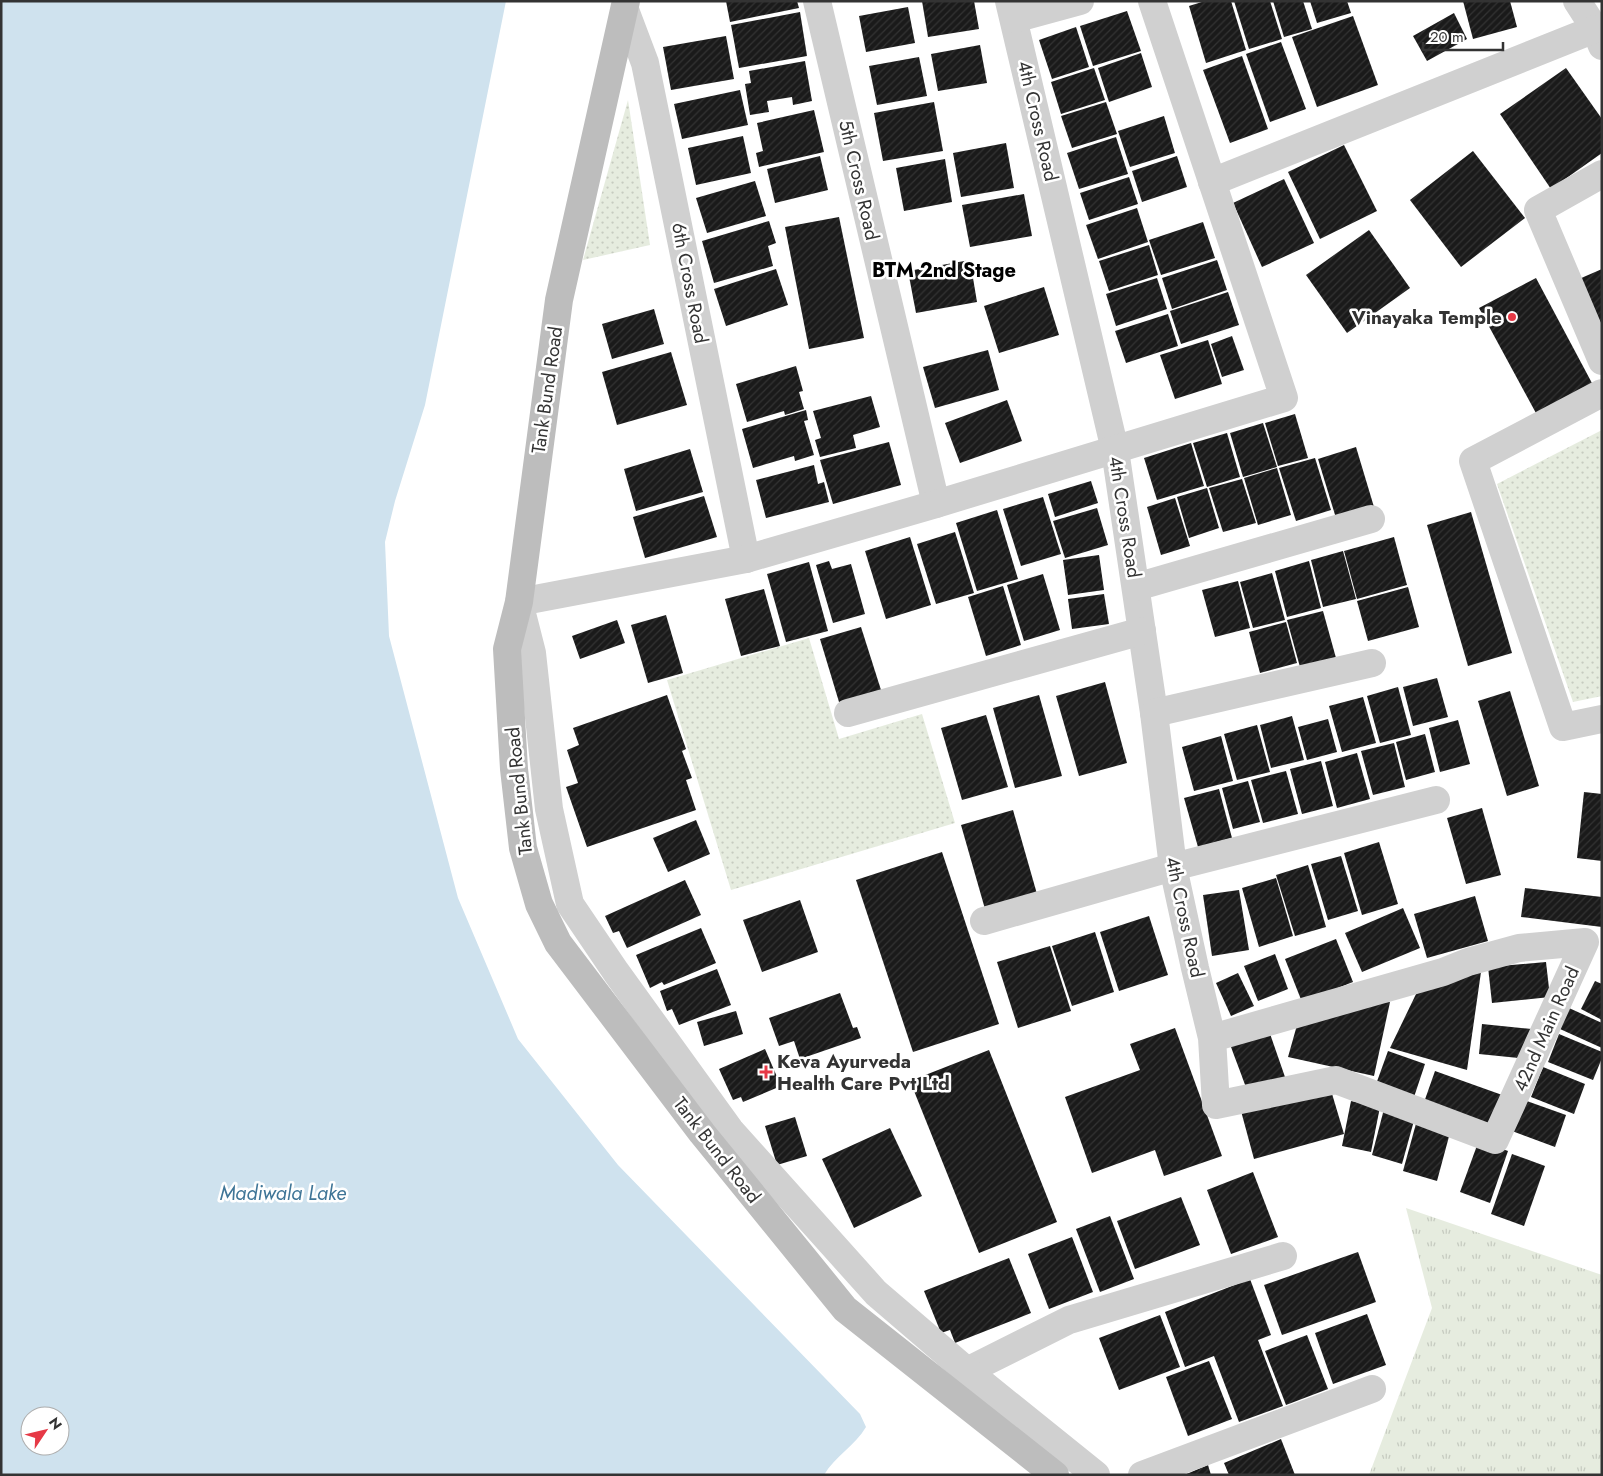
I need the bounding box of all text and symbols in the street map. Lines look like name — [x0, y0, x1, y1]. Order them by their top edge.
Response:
scale bar — [1423, 20, 1503, 52]
text: 20 m — [1430, 26, 1464, 48]
street label: 4th Cross Road — [1011, 58, 1065, 184]
street label: 5th Cross Road — [832, 117, 886, 243]
street label: 6th Cross Road — [665, 220, 715, 346]
district label: BTM 2nd Stage — [872, 256, 1016, 285]
place label: Vinayaka Temple — [1351, 304, 1502, 331]
marker: Vinayaka Temple — [1506, 311, 1518, 323]
street label: Tank Bund Road — [525, 325, 569, 455]
street label: 4th Cross Road — [1102, 454, 1148, 580]
street label: Tank Bund Road — [499, 726, 539, 856]
street label: 4th Cross Road — [1159, 854, 1211, 980]
street label: 42nd Main Road — [1506, 962, 1586, 1096]
place label: Keva Ayurveda Health Care Pvt Ltd — [777, 1048, 950, 1097]
marker: Keva Ayurveda Health Care Pvt Ltd — [759, 1065, 773, 1079]
street label: Tank Bund Road — [667, 1091, 767, 1209]
water label: Madiwala Lake — [220, 1179, 346, 1208]
north arrow — [20, 1406, 70, 1456]
text: N — [44, 1413, 67, 1434]

